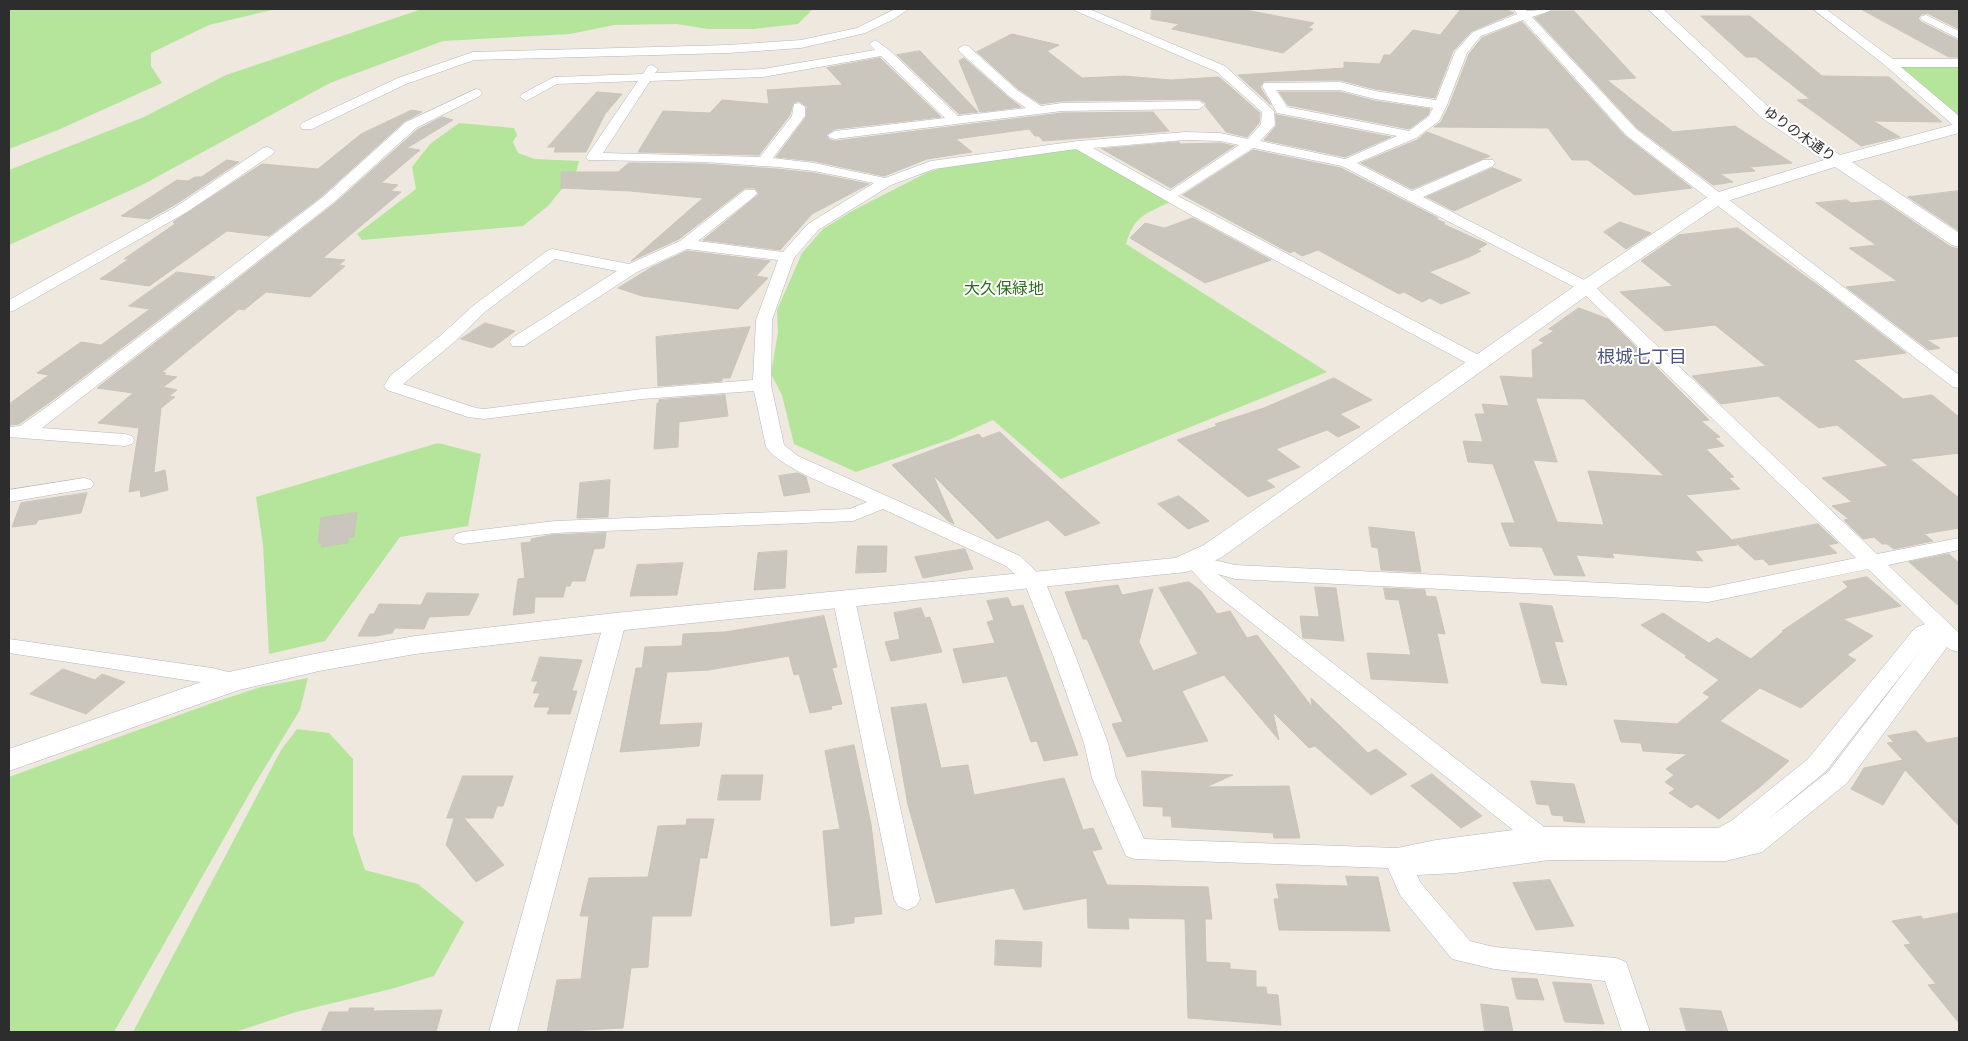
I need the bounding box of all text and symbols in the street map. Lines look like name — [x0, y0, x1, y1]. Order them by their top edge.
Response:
street label: ゆりの木通り — [1760, 104, 1838, 166]
park label: 大久保緑地 — [964, 280, 1044, 300]
district label: 根城七丁目 — [1597, 347, 1687, 369]

